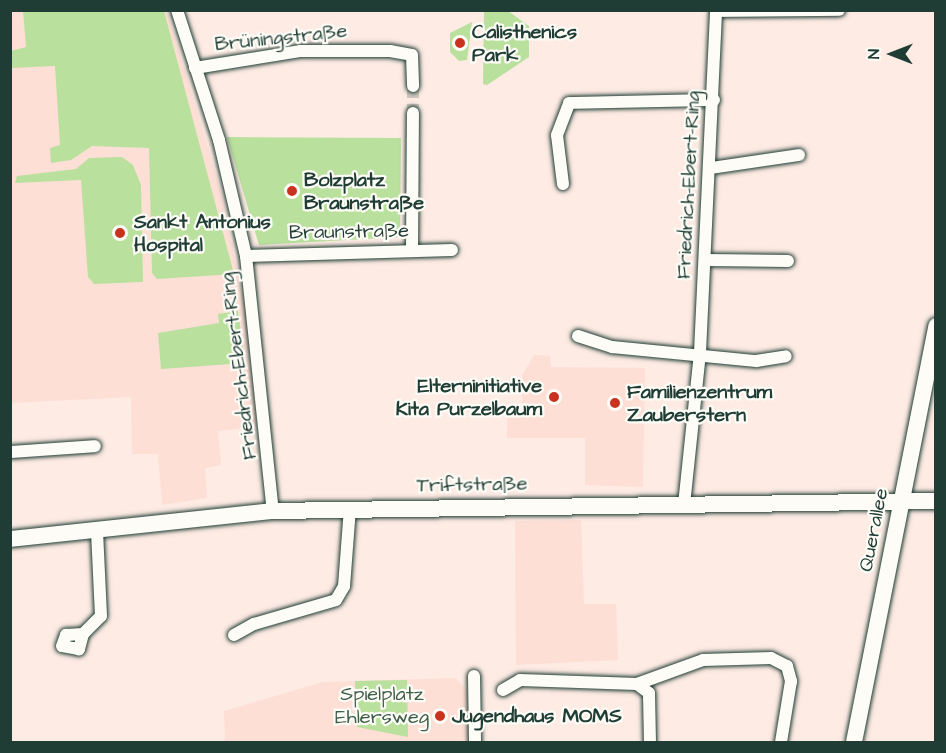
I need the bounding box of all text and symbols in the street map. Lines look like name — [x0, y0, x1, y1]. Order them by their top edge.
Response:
street label: Brüningstraße — [214, 19, 348, 57]
place label: Calisthenics Park — [472, 20, 577, 67]
north arrow — [862, 24, 922, 84]
marker: Calisthenics Park — [453, 36, 467, 50]
text: N — [863, 49, 885, 59]
street label: Friedrich-Ebert-Ring — [672, 90, 706, 280]
place label: Bolzplatz Braunstraße — [304, 168, 424, 215]
marker: Bolzplatz Braunstraße — [285, 184, 299, 198]
place label: Sankt Antonius Hospital — [134, 210, 271, 257]
street label: Braunstraße — [289, 219, 409, 245]
marker: Sankt Antonius Hospital — [111, 224, 129, 242]
street label: Friedrich-Ebert-Ring — [216, 271, 262, 461]
place label: Elterninitiative Kita Purzelbaum — [396, 374, 542, 421]
place label: Familienzentrum Zauberstern — [627, 380, 772, 427]
marker: Elterninitiative Kita Purzelbaum — [547, 390, 561, 404]
marker: Familienzentrum Zauberstern — [608, 396, 622, 410]
street label: Triftstraße — [416, 472, 528, 498]
street label: Querallee — [854, 486, 894, 574]
park label: Spielplatz Ehlersweg — [335, 682, 429, 729]
place label: Jugendhaus MOMS — [452, 704, 622, 728]
marker: Jugendhaus MOMS — [433, 709, 447, 723]

